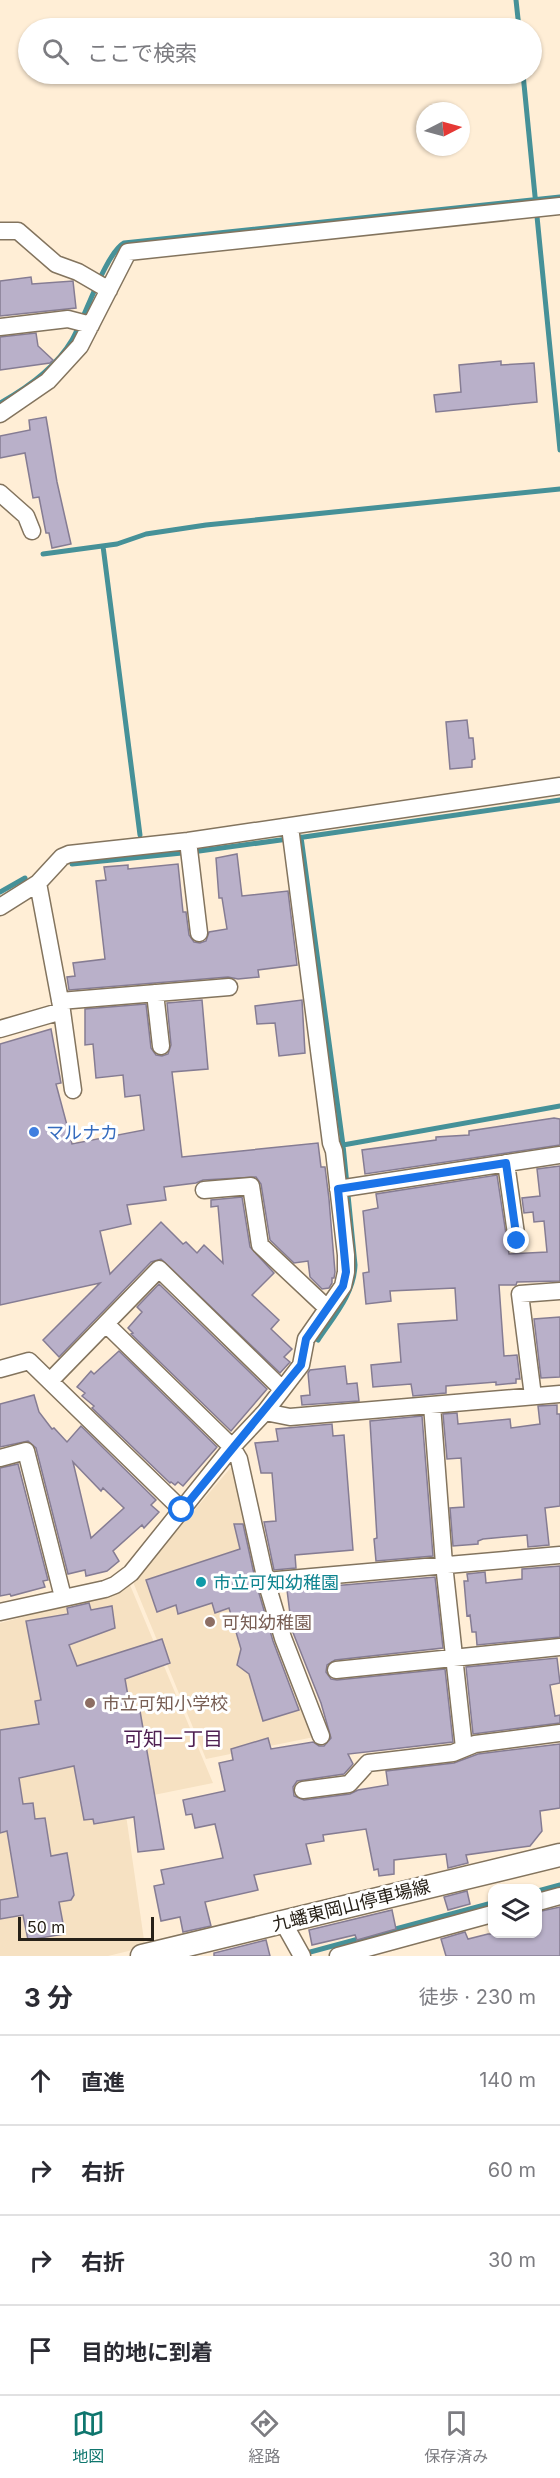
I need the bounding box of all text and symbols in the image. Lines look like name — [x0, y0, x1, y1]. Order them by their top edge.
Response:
search box — [18, 18, 542, 84]
icon: search — [39, 35, 72, 68]
text: ここで検索 — [87, 40, 197, 66]
north arrow — [416, 102, 470, 156]
place label: マルナカ — [46, 1122, 118, 1143]
marker: マルナカ — [27, 1125, 41, 1139]
route end — [503, 1227, 529, 1253]
route start — [168, 1496, 194, 1522]
place label: 市立可知幼稚園 — [213, 1572, 339, 1593]
marker: 市立可知幼稚園 — [194, 1575, 208, 1589]
place label: 可知幼稚園 — [222, 1612, 312, 1633]
marker: 可知幼稚園 — [203, 1615, 217, 1629]
place label: 市立可知小学校 — [102, 1693, 228, 1714]
marker: 市立可知小学校 — [83, 1696, 97, 1710]
district label: 可知一丁目 — [123, 1727, 223, 1751]
street label: 九蟠東岡山停車場線 — [270, 1875, 432, 1935]
map controls — [488, 1884, 542, 1938]
button: layers — [488, 1884, 542, 1938]
scale bar — [18, 1914, 154, 1942]
text: 50 m — [27, 1917, 65, 1937]
text: 3 分 — [24, 1982, 73, 2013]
text: 徒歩 · 230 m — [419, 1985, 536, 2009]
icon: ahead — [24, 2064, 57, 2097]
text: 140 m — [479, 2068, 536, 2092]
text: 直進 — [81, 2069, 125, 2095]
icon: right — [24, 2154, 57, 2187]
text: 60 m — [488, 2158, 536, 2182]
text: 右折 — [81, 2159, 125, 2185]
icon: right — [24, 2244, 57, 2277]
text: 30 m — [488, 2248, 536, 2272]
text: 右折 — [81, 2249, 125, 2275]
icon: arrive — [24, 2334, 57, 2367]
text: 目的地に到着 — [81, 2339, 213, 2365]
tab: 地図 — [72, 2407, 105, 2467]
tab: 経路 — [248, 2407, 281, 2467]
tab: 保存済み — [424, 2407, 488, 2467]

